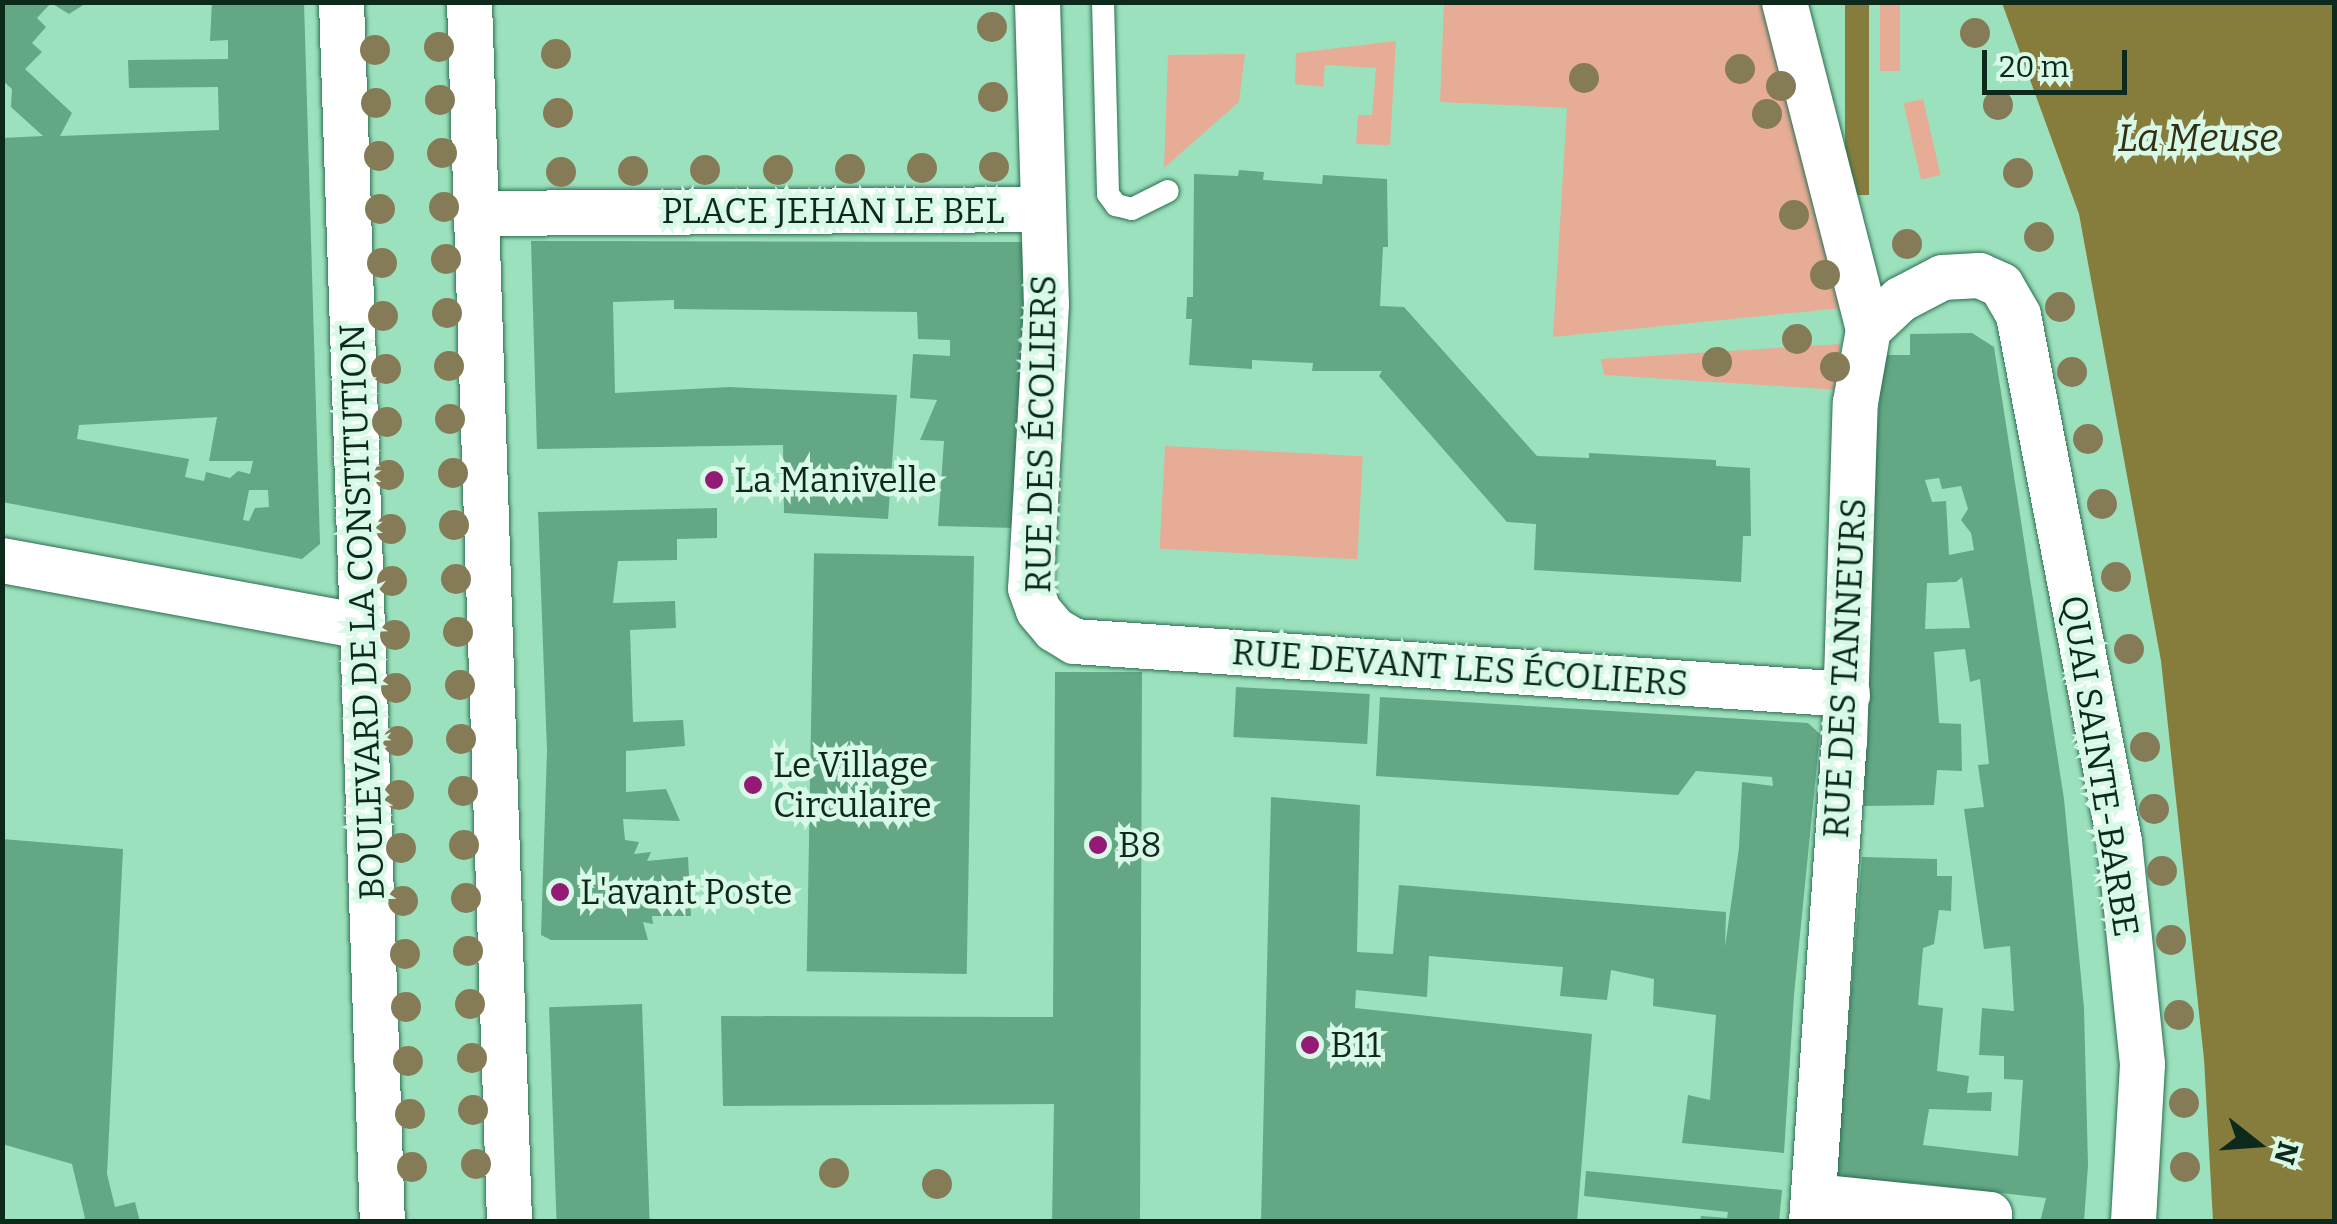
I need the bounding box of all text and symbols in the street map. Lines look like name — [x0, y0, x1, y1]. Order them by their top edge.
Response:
scale bar — [1987, 30, 2132, 92]
text: 20 m — [1999, 49, 2069, 85]
water label: La Meuse — [2118, 116, 2278, 162]
street label: PLACE JEHAN LE BEL — [661, 190, 1005, 232]
street label: RUE DES ÉCOLIERS — [1017, 275, 1065, 593]
street label: BOULEVARD DE LA CONSTITUTION — [331, 323, 393, 901]
place label: La Manivelle — [734, 459, 937, 501]
marker: La Manivelle — [703, 469, 725, 491]
street label: RUE DES TANNEURS — [1815, 497, 1875, 839]
street label: QUAI SAINTE-BARBE — [2052, 592, 2148, 940]
street label: RUE DEVANT LES ÉCOLIERS — [1230, 631, 1690, 705]
place label: Le Village Circulaire — [773, 744, 932, 826]
marker: Le Village Circulaire — [742, 774, 764, 796]
place label: B8 — [1118, 824, 1162, 866]
marker: B8 — [1087, 834, 1109, 856]
place label: L'avant Poste — [580, 871, 792, 913]
marker: L'avant Poste — [549, 881, 571, 903]
place label: B11 — [1330, 1024, 1381, 1066]
marker: B11 — [1299, 1034, 1321, 1056]
north arrow — [2207, 1094, 2307, 1194]
text: N — [2267, 1138, 2305, 1168]

